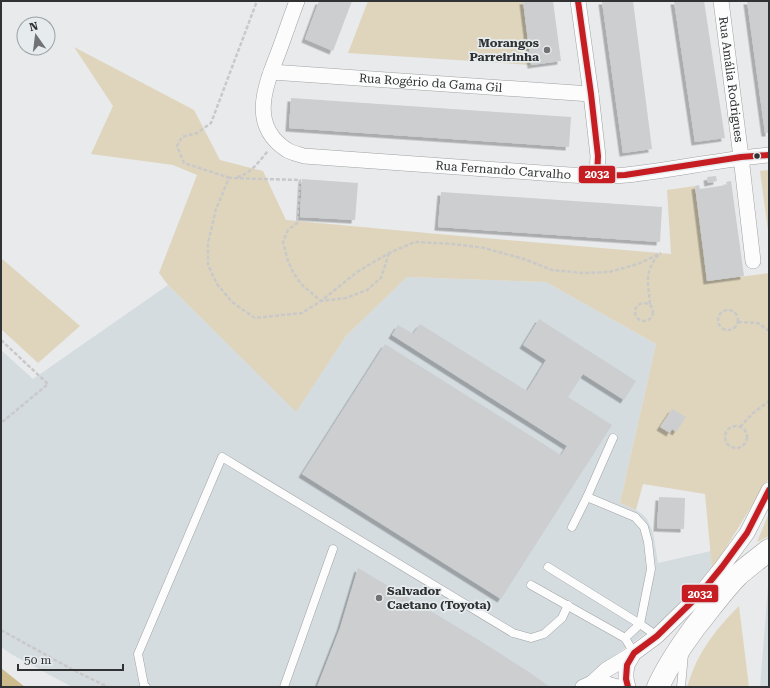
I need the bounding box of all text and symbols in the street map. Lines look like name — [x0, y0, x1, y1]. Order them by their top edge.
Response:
north arrow — [16, 16, 56, 56]
street label: Rua Amália Rodrigues — [716, 16, 746, 143]
text: N — [28, 19, 40, 34]
place label: Morangos Parreirinha — [470, 36, 539, 64]
marker: Morangos Parreirinha — [542, 45, 552, 55]
street label: Rua Rogério da Gama Gil — [358, 71, 503, 95]
unlabelled marker — [752, 151, 762, 161]
street label: Rua Fernando Carvalho — [435, 158, 572, 182]
line badge: 2032 — [578, 165, 616, 184]
text: 2032 — [585, 168, 609, 181]
place label: Salvador Caetano (Toyota) — [387, 584, 491, 612]
line badge: 2032 — [681, 584, 719, 603]
text: 2032 — [688, 588, 712, 601]
marker: Salvador Caetano (Toyota) — [374, 593, 384, 603]
scale bar — [18, 646, 123, 672]
text: 50 m — [24, 653, 51, 667]

